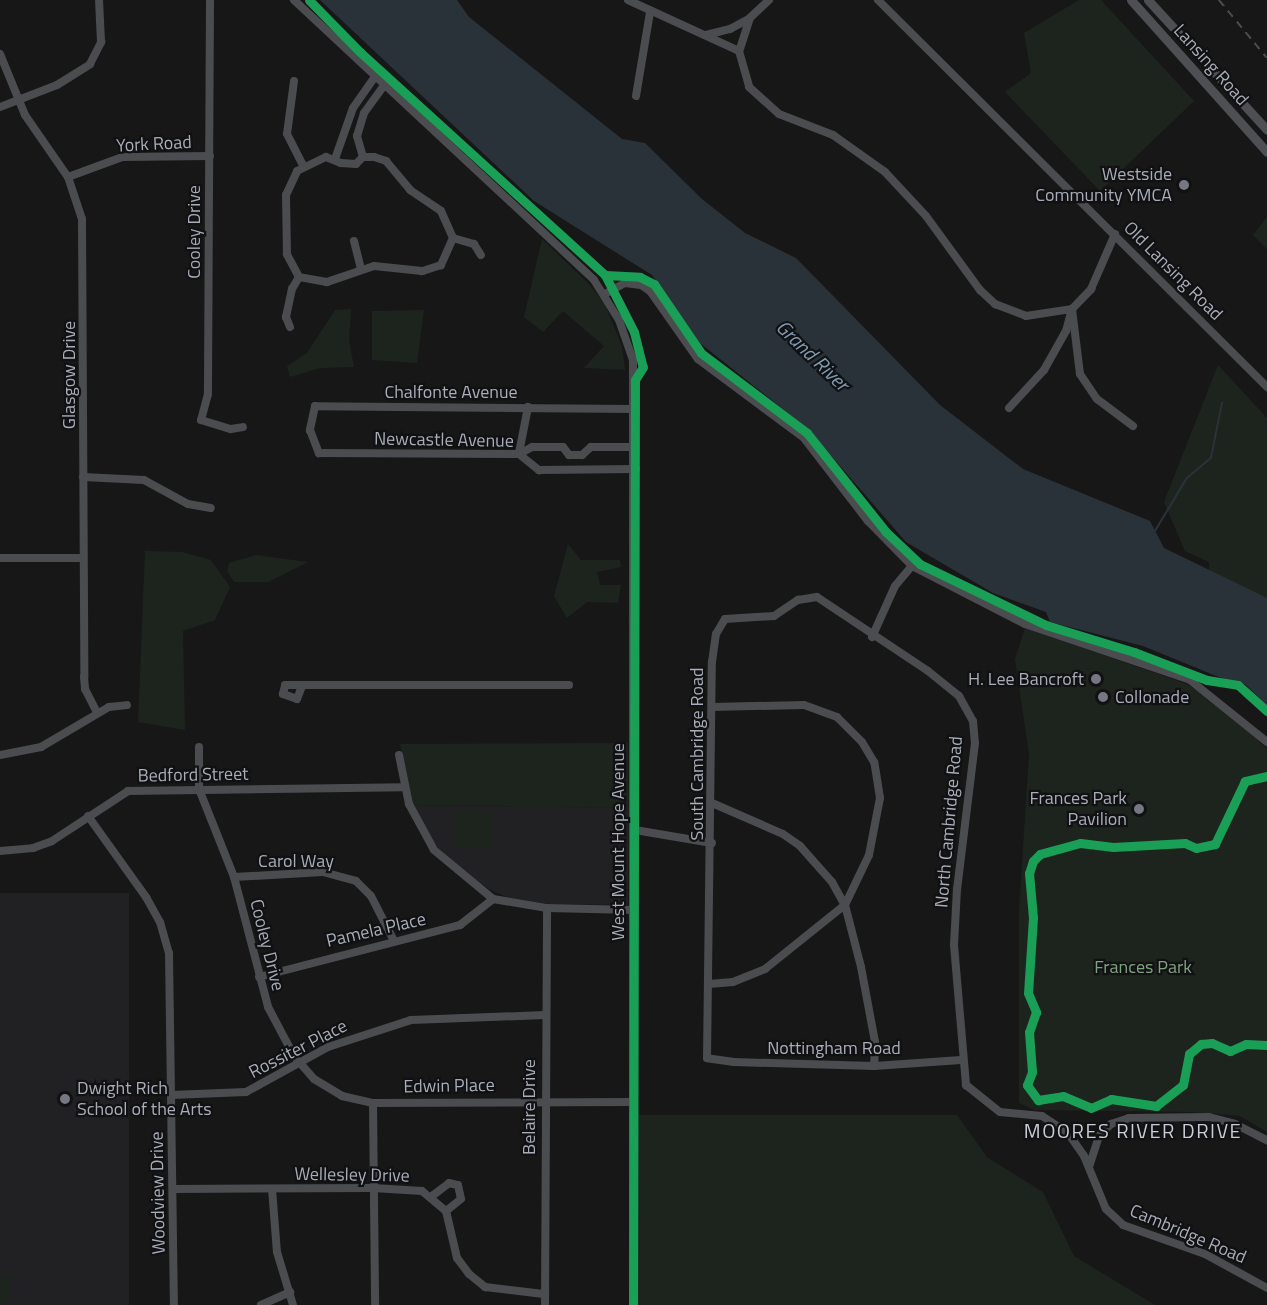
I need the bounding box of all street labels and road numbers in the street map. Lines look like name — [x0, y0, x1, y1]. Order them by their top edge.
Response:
street label: Lansing Road — [1169, 20, 1253, 110]
street label: York Road — [116, 131, 192, 157]
street label: Cooley Drive — [183, 185, 205, 279]
street label: Old Lansing Road — [1119, 217, 1227, 325]
street label: Glasgow Drive — [58, 321, 80, 429]
street label: Chalfonte Avenue — [384, 381, 518, 403]
street label: Newcastle Avenue — [374, 428, 514, 452]
street label: South Cambridge Road — [686, 667, 708, 841]
street label: North Cambridge Road — [931, 735, 967, 909]
street label: West Mount Hope Avenue — [607, 743, 629, 941]
street label: Bedford Street — [137, 763, 249, 787]
street label: Carol Way — [258, 850, 334, 872]
street label: Cooley Drive — [245, 897, 289, 993]
street label: Pamela Place — [324, 908, 428, 952]
street label: Rossiter Place — [245, 1015, 351, 1083]
street label: Nottingham Road — [767, 1037, 901, 1059]
street label: Belaire Drive — [518, 1059, 540, 1155]
street label: Edwin Place — [403, 1074, 495, 1098]
street label: Woodview Drive — [146, 1131, 170, 1255]
street label: Wellesley Drive — [294, 1163, 410, 1187]
street label: Cambridge Road — [1127, 1200, 1249, 1268]

